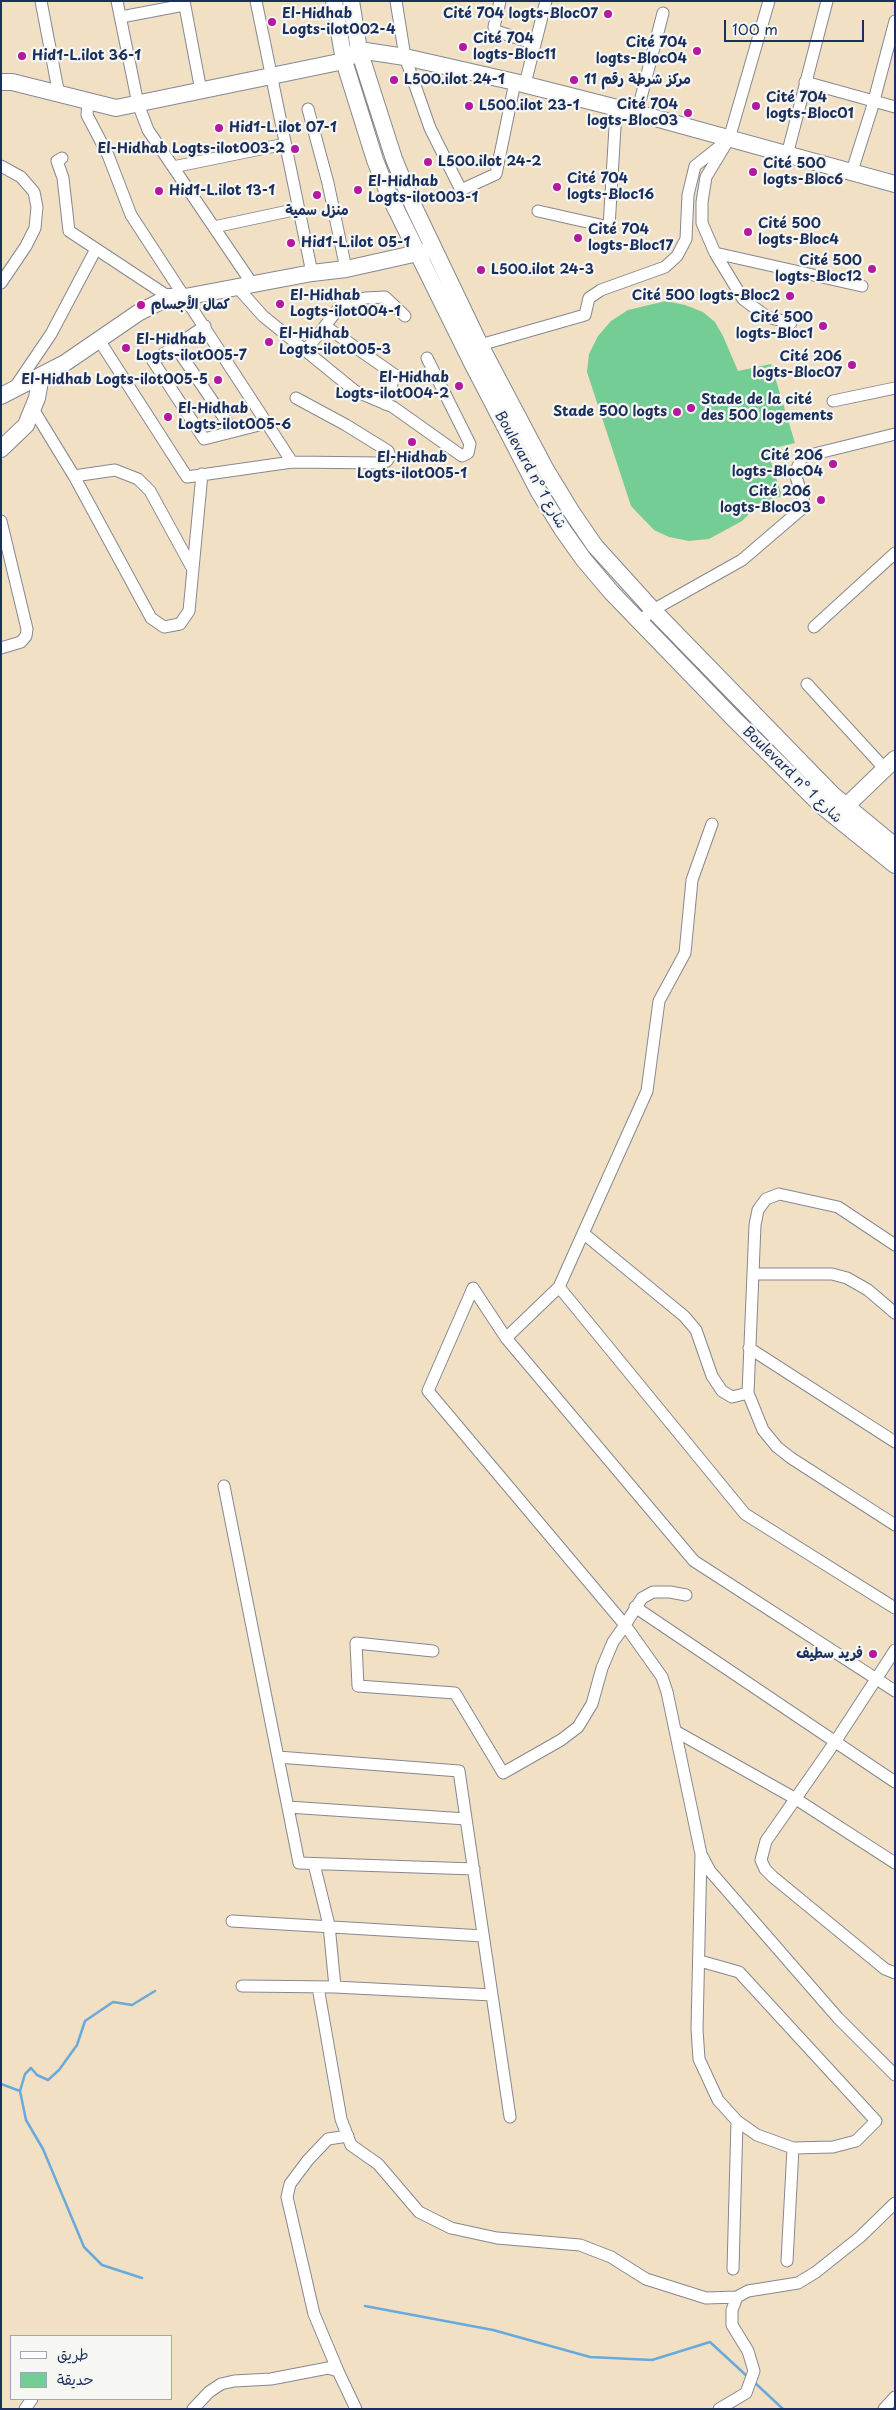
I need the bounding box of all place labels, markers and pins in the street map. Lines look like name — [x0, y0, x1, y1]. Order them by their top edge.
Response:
place label: El-Hidhab Logts-ilot002-4 — [282, 6, 396, 38]
place label: Cité 704 logts-Bloc07 — [443, 6, 598, 22]
marker: Cité 704 logts-Bloc07 — [602, 8, 614, 20]
marker: El-Hidhab Logts-ilot002-4 — [266, 16, 278, 28]
place label: Cité 704 logts-Bloc11 — [473, 31, 556, 64]
place label: Cité 704 logts-Bloc04 — [596, 35, 687, 68]
marker: Cité 704 logts-Bloc11 — [457, 41, 469, 53]
marker: Cité 704 logts-Bloc04 — [691, 45, 703, 57]
place label: Hid1-L.ilot 36-1 — [32, 48, 141, 64]
marker: Hid1-L.ilot 36-1 — [16, 50, 28, 62]
place label: L500.ilot 24-1 — [404, 72, 505, 88]
place label: مركز شرطة رقم 11 — [584, 72, 691, 88]
marker: L500.ilot 24-1 — [388, 74, 400, 86]
marker: مركز شرطة رقم 11 — [568, 74, 580, 86]
place label: Cité 704 logts-Bloc01 — [766, 90, 854, 122]
place label: Cité 704 logts-Bloc03 — [587, 97, 678, 130]
place label: L500.ilot 23-1 — [479, 98, 579, 114]
marker: L500.ilot 23-1 — [463, 100, 475, 112]
marker: Cité 704 logts-Bloc01 — [750, 100, 762, 112]
marker: Cité 704 logts-Bloc03 — [682, 107, 694, 119]
place label: Hid1-L.ilot 07-1 — [229, 120, 337, 136]
marker: Hid1-L.ilot 07-1 — [213, 122, 225, 134]
place label: El-Hidhab Logts-ilot003-2 — [98, 141, 285, 157]
marker: El-Hidhab Logts-ilot003-2 — [289, 143, 301, 155]
place label: L500.ilot 24-2 — [438, 154, 541, 170]
marker: L500.ilot 24-2 — [422, 156, 434, 168]
place label: Cité 500 logts-Bloc6 — [763, 156, 843, 188]
marker: Cité 500 logts-Bloc6 — [747, 166, 759, 178]
place label: Cité 704 logts-Bloc16 — [567, 171, 654, 203]
place label: El-Hidhab Logts-ilot003-1 — [368, 174, 478, 206]
marker: Cité 704 logts-Bloc16 — [551, 181, 563, 193]
place label: Hid1-L.ilot 13-1 — [169, 183, 275, 199]
marker: El-Hidhab Logts-ilot003-1 — [352, 184, 364, 196]
marker: Hid1-L.ilot 13-1 — [153, 185, 165, 197]
marker: منزل سمية — [311, 189, 323, 201]
place label: منزل سمية — [285, 203, 349, 219]
place label: Cité 500 logts-Bloc4 — [758, 216, 839, 248]
place label: Cité 704 logts-Bloc17 — [588, 222, 673, 254]
marker: Cité 500 logts-Bloc4 — [742, 226, 754, 238]
marker: Cité 704 logts-Bloc17 — [572, 232, 584, 244]
place label: Hid1-L.ilot 05-1 — [301, 235, 410, 251]
marker: Hid1-L.ilot 05-1 — [285, 237, 297, 249]
place label: Cité 500 logts-Bloc12 — [775, 253, 862, 286]
place label: L500.ilot 24-3 — [491, 262, 594, 278]
marker: Cité 500 logts-Bloc12 — [866, 263, 878, 275]
marker: L500.ilot 24-3 — [475, 264, 487, 276]
place label: El-Hidhab Logts-ilot004-1 — [290, 288, 401, 321]
place label: Cité 500 logts-Bloc2 — [632, 288, 780, 304]
marker: Cité 500 logts-Bloc2 — [784, 290, 796, 302]
place label: كمال الأجسام — [151, 297, 230, 313]
marker: El-Hidhab Logts-ilot004-1 — [274, 298, 286, 310]
marker: كمال الأجسام — [135, 299, 147, 311]
place label: Cité 500 logts-Bloc1 — [736, 310, 813, 342]
marker: Cité 500 logts-Bloc1 — [817, 320, 829, 332]
place label: El-Hidhab Logts-ilot005-3 — [279, 326, 391, 358]
place label: El-Hidhab Logts-ilot005-7 — [136, 332, 247, 364]
marker: El-Hidhab Logts-ilot005-3 — [263, 336, 275, 348]
marker: El-Hidhab Logts-ilot005-7 — [120, 342, 132, 354]
place label: Cité 206 logts-Bloc07 — [753, 349, 842, 382]
marker: Cité 206 logts-Bloc07 — [846, 359, 858, 371]
place label: El-Hidhab Logts-ilot004-2 — [335, 370, 449, 402]
place label: El-Hidhab Logts-ilot005-5 — [21, 372, 208, 388]
marker: El-Hidhab Logts-ilot005-5 — [212, 374, 224, 386]
marker: El-Hidhab Logts-ilot004-2 — [453, 380, 465, 392]
place label: Stade de la cité des 500 logements — [701, 392, 833, 424]
place label: El-Hidhab Logts-ilot005-6 — [178, 401, 291, 434]
marker: Stade de la cité des 500 logements — [685, 402, 697, 414]
place label: Stade 500 logts — [553, 404, 667, 420]
marker: Stade 500 logts — [671, 406, 683, 418]
marker: El-Hidhab Logts-ilot005-6 — [162, 411, 174, 423]
marker: El-Hidhab Logts-ilot005-1 — [406, 436, 418, 448]
place label: Cité 206 logts-Bloc04 — [732, 448, 823, 481]
place label: El-Hidhab Logts-ilot005-1 — [357, 450, 467, 482]
marker: Cité 206 logts-Bloc04 — [827, 458, 839, 470]
place label: Cité 206 logts-Bloc03 — [720, 484, 811, 516]
marker: Cité 206 logts-Bloc03 — [815, 494, 827, 506]
place label: فريد سطيف — [796, 1646, 863, 1662]
marker: فريد سطيف — [867, 1648, 879, 1660]

